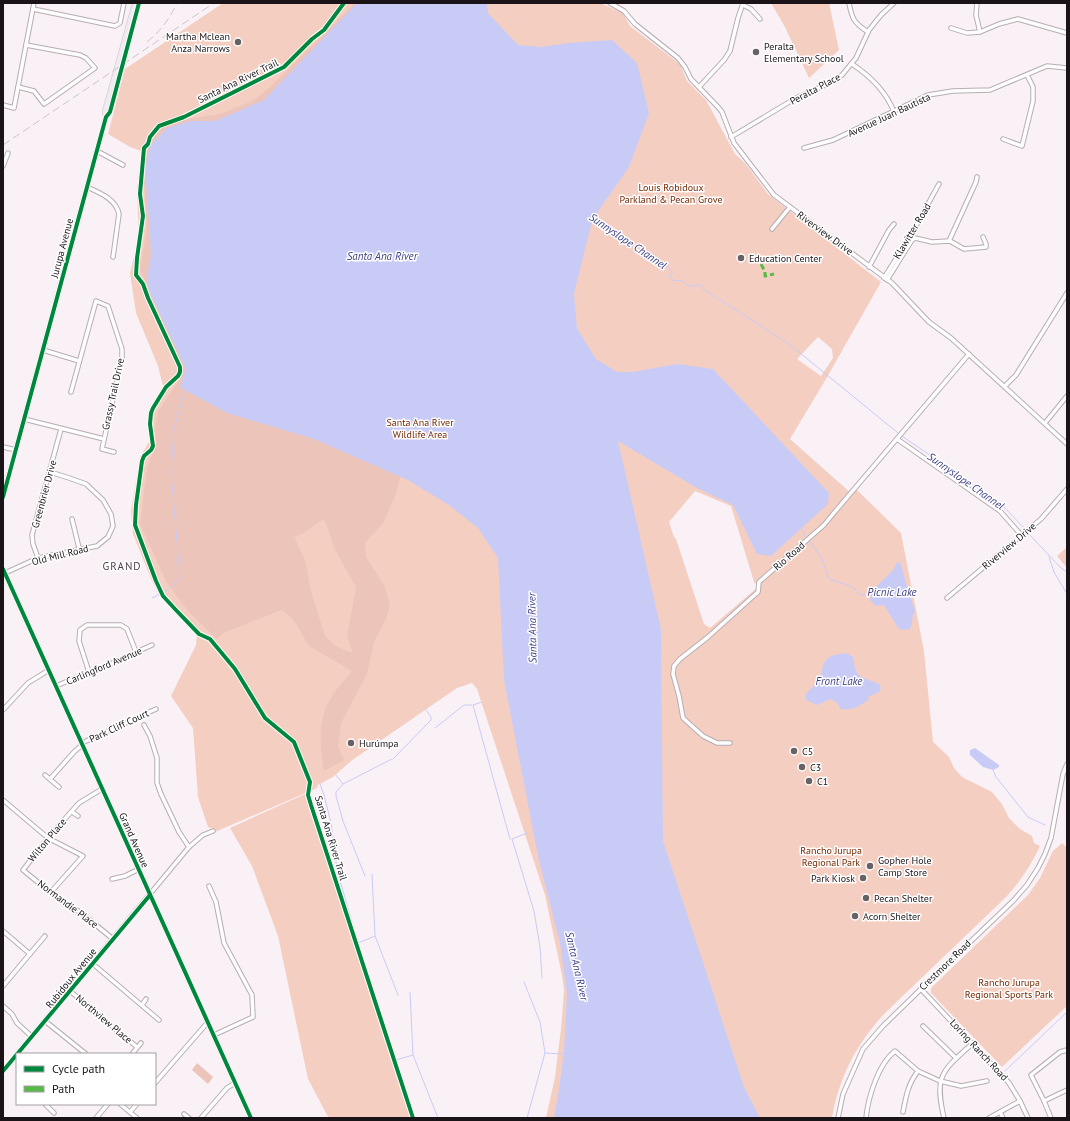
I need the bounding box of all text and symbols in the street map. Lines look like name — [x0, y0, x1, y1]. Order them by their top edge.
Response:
place label: Martha Mclean Anza Narrows — [166, 30, 230, 55]
marker: Martha Mclean Anza Narrows — [233, 37, 243, 47]
place label: Peralta Elementary School — [764, 40, 844, 65]
marker: Peralta Elementary School — [751, 47, 761, 57]
street label: Santa Ana River Trail — [196, 56, 280, 106]
street label: Peralta Place — [787, 70, 843, 108]
street label: Avenue Juan Bautista — [845, 90, 933, 140]
park label: Louis Robidoux Parkland & Pecan Grove — [620, 181, 722, 206]
street label: Klawitter Road — [890, 201, 934, 261]
street label: Riverview Drive — [794, 208, 856, 258]
water label: Sunnyslope Channel — [587, 210, 669, 272]
street label: Jurupa Avenue — [48, 217, 76, 280]
water label: Santa Ana River — [347, 249, 419, 263]
place label: Education Center — [749, 252, 822, 265]
marker: Education Center — [736, 253, 746, 263]
street label: Grassy Trail Drive — [99, 357, 127, 431]
park label: Santa Ana River Wildlife Area — [386, 416, 454, 441]
water label: Sunnyslope Channel — [925, 449, 1007, 513]
street label: Greenbrier Drive — [29, 458, 59, 530]
street label: Riverview Drive — [979, 520, 1039, 572]
street label: Rio Road — [770, 539, 808, 573]
street label: Old Mill Road — [30, 542, 90, 568]
district label: GRAND — [102, 559, 142, 573]
water label: Picnic Lake — [867, 585, 917, 599]
water label: Santa Ana River — [524, 591, 540, 663]
street label: Carlingford Avenue — [64, 644, 144, 688]
water label: Front Lake — [816, 674, 862, 688]
street label: Park Cliff Court — [87, 706, 151, 745]
place label: Hurúmpa — [359, 737, 398, 750]
marker: Hurúmpa — [346, 738, 356, 748]
place label: C5 — [802, 745, 813, 758]
marker: C5 — [789, 746, 799, 756]
place label: C3 — [810, 761, 821, 774]
marker: C3 — [797, 762, 807, 772]
place label: C1 — [817, 775, 828, 788]
marker: C1 — [804, 776, 814, 786]
street label: Santa Ana River Trail — [312, 794, 350, 882]
street label: Grand Avenue — [116, 810, 152, 870]
street label: Wilton Place — [25, 815, 69, 865]
park label: Rancho Jurupa Regional Park — [800, 844, 862, 869]
place label: Gopher Hole Camp Store — [878, 854, 932, 879]
marker: Gopher Hole Camp Store — [865, 861, 875, 871]
place label: Park Kiosk — [811, 872, 855, 885]
marker: Park Kiosk — [858, 873, 868, 883]
street label: Normandie Place — [35, 877, 101, 931]
place label: Pecan Shelter — [874, 892, 933, 905]
marker: Pecan Shelter — [861, 893, 871, 903]
place label: Acorn Shelter — [863, 910, 921, 923]
marker: Acorn Shelter — [850, 911, 860, 921]
water label: Santa Ana River — [562, 930, 592, 1003]
street label: Crestmore Road — [916, 937, 974, 993]
street label: Rubidoux Avenue — [43, 945, 99, 1011]
park label: Rancho Jurupa Regional Sports Park — [965, 976, 1053, 1001]
street label: Northview Place — [73, 992, 135, 1046]
street label: Loring Ranch Road — [947, 1016, 1011, 1084]
legend — [16, 1053, 156, 1105]
text: Cycle path — [52, 1061, 105, 1076]
text: Path — [52, 1081, 75, 1096]

